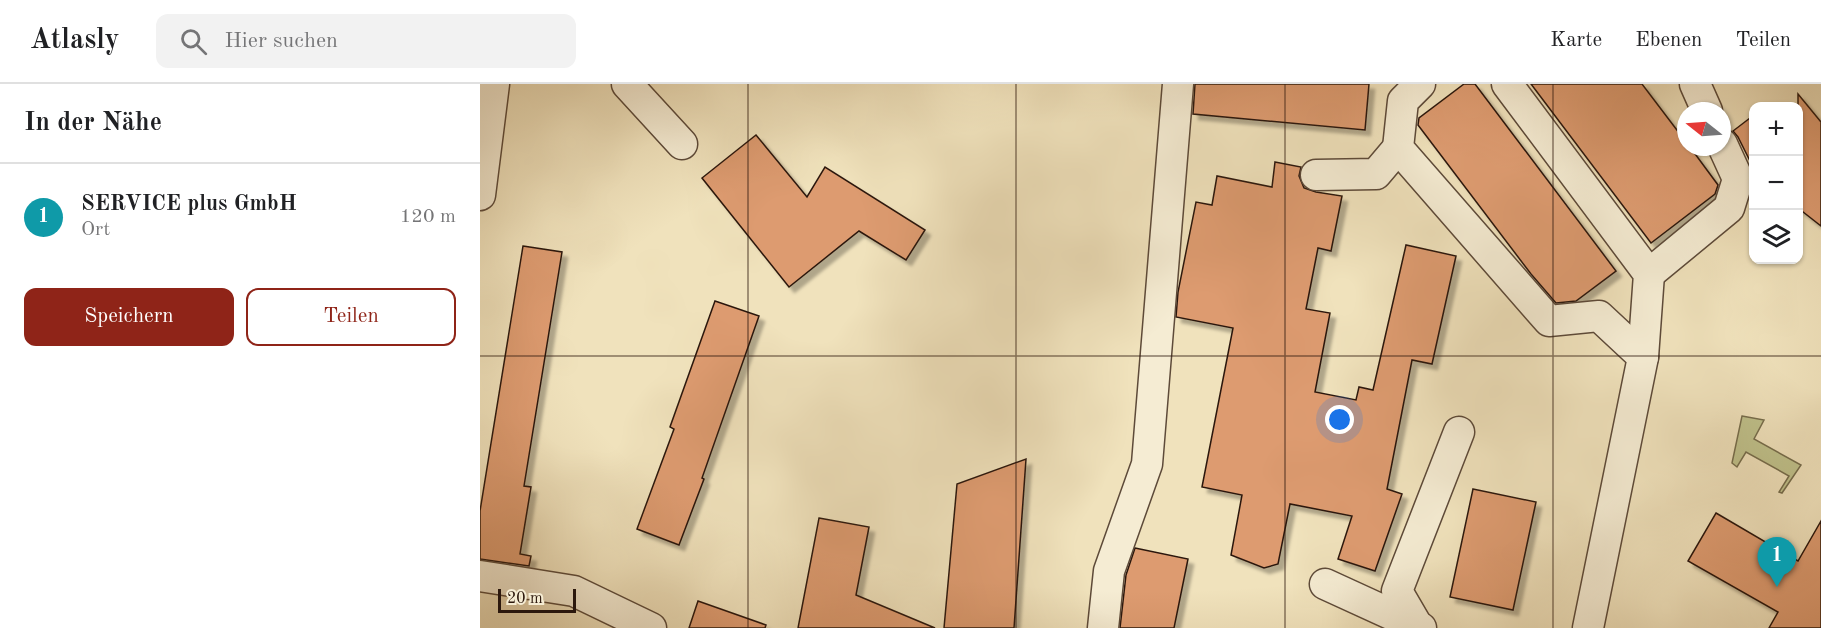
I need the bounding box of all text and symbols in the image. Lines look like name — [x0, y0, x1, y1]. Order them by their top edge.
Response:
search box — [156, 14, 576, 68]
icon: search — [177, 25, 210, 58]
text: Atlasly — [30, 27, 120, 55]
text: Hier suchen — [225, 30, 338, 52]
text: Karte — [1550, 30, 1602, 51]
text: Ebenen — [1635, 30, 1702, 51]
text: Teilen — [1735, 30, 1791, 51]
north arrow — [1677, 102, 1731, 156]
map controls — [1749, 102, 1803, 264]
button: + — [1749, 102, 1803, 156]
text: In der Nähe — [24, 110, 162, 136]
button: − — [1749, 156, 1803, 210]
text: SERVICE plus GmbH — [81, 193, 297, 215]
text: 1 — [38, 207, 49, 227]
text: 120 m — [400, 207, 456, 227]
button: layers — [1749, 210, 1803, 264]
text: Ort — [81, 220, 110, 240]
button: Speichern — [24, 288, 234, 346]
button: Teilen — [246, 288, 456, 346]
your location — [1325, 405, 1354, 434]
pin: 1 — [1758, 538, 1796, 587]
scale bar — [498, 586, 576, 614]
text: 20 m — [507, 591, 543, 607]

